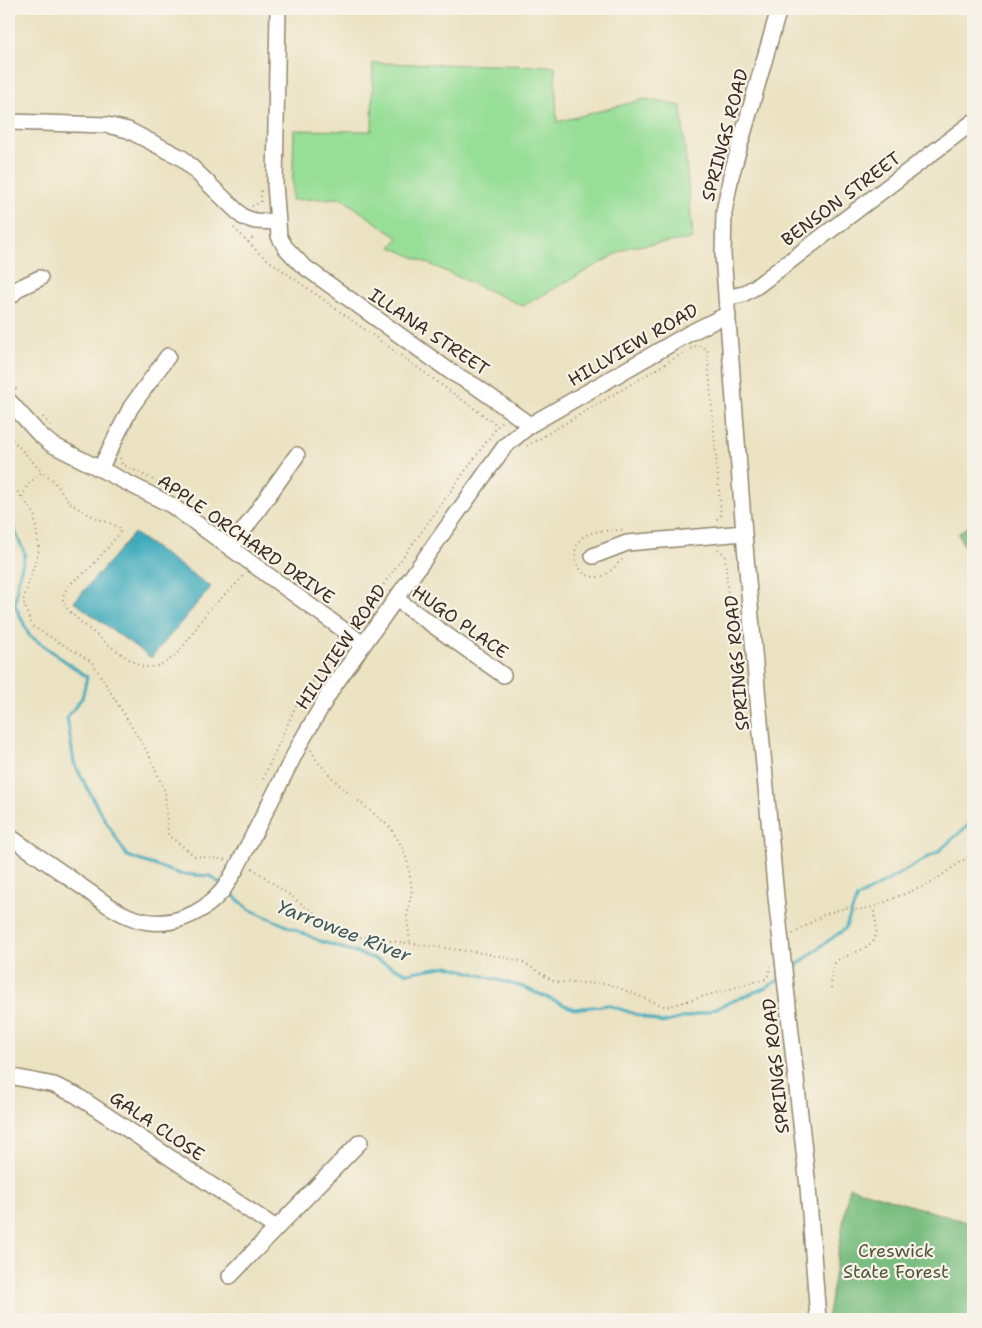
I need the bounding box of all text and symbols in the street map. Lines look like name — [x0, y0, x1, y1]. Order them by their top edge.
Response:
street label: SPRINGS ROAD — [696, 66, 754, 204]
street label: BENSON STREET — [776, 146, 906, 252]
street label: ILLANA STREET — [364, 283, 494, 381]
street label: HILLVIEW ROAD — [564, 298, 703, 392]
street label: APPLE ORCHARD DRIVE — [153, 469, 339, 609]
street label: HILLVIEW ROAD — [290, 579, 392, 714]
street label: HUGO PLACE — [407, 580, 513, 664]
street label: SPRINGS ROAD — [719, 594, 755, 732]
water label: Yarrowee River — [273, 894, 416, 968]
street label: SPRINGS ROAD — [757, 997, 795, 1135]
street label: GALA CLOSE — [105, 1085, 209, 1167]
park label: Creswick State Forest — [843, 1239, 949, 1284]

